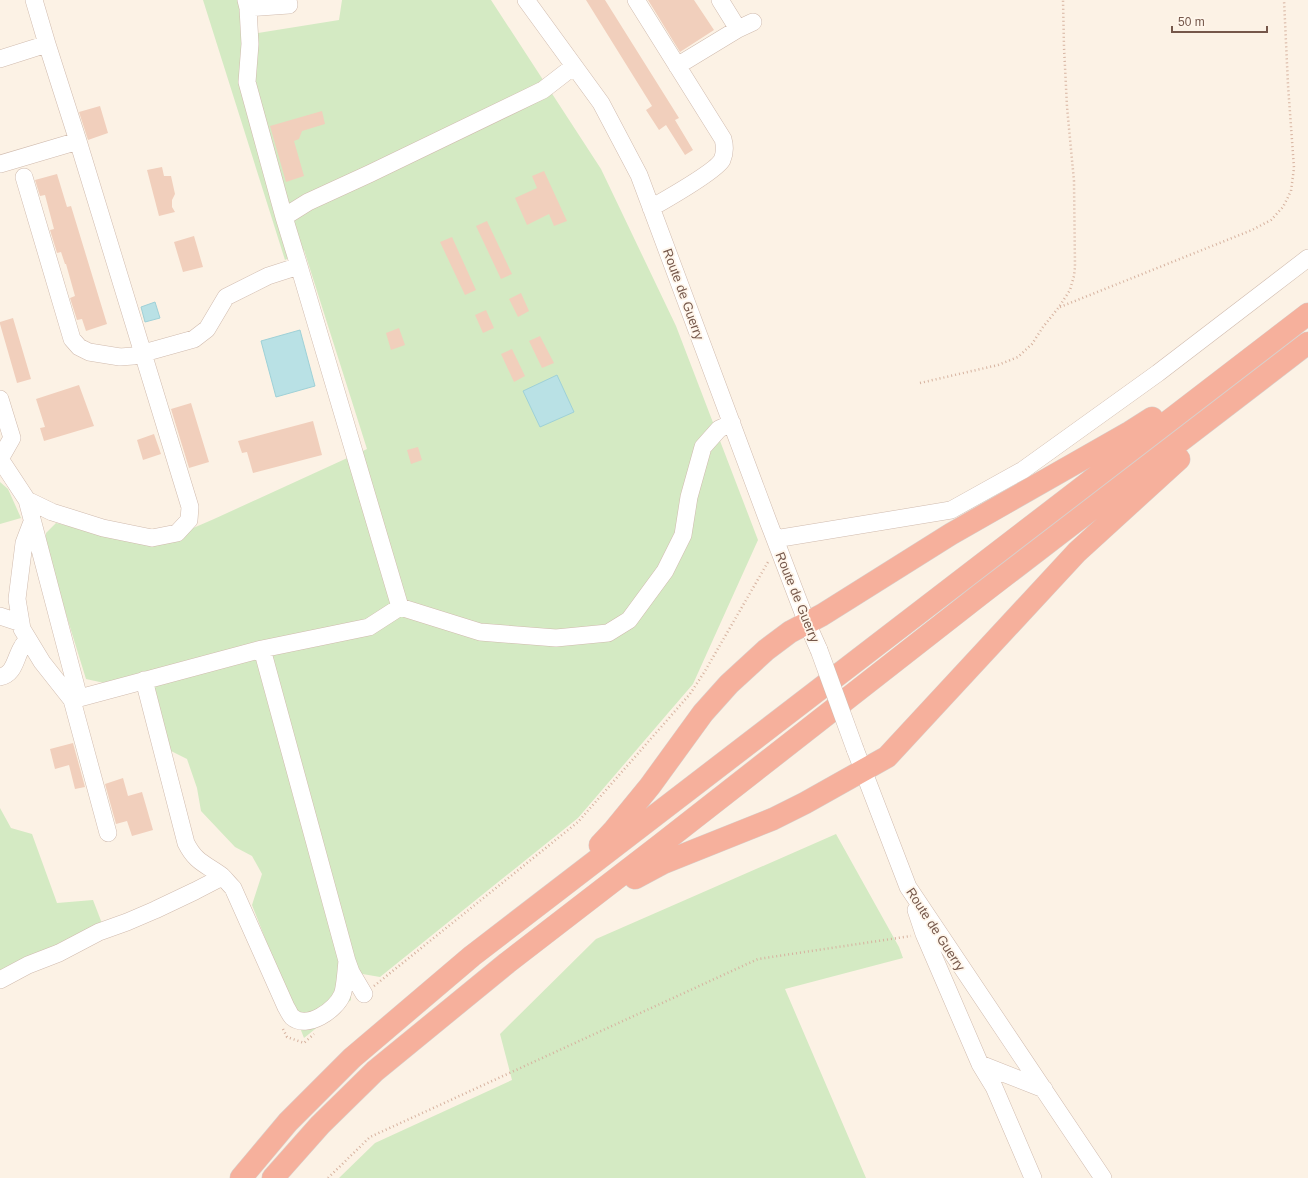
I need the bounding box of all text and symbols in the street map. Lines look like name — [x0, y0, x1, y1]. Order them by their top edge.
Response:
scale bar — [1172, 8, 1267, 34]
text: 50 m — [1178, 15, 1205, 29]
street label: Route de Guerry — [660, 246, 707, 342]
street label: Route de Guerry — [773, 550, 823, 645]
street label: Route de Guerry — [903, 885, 968, 974]

